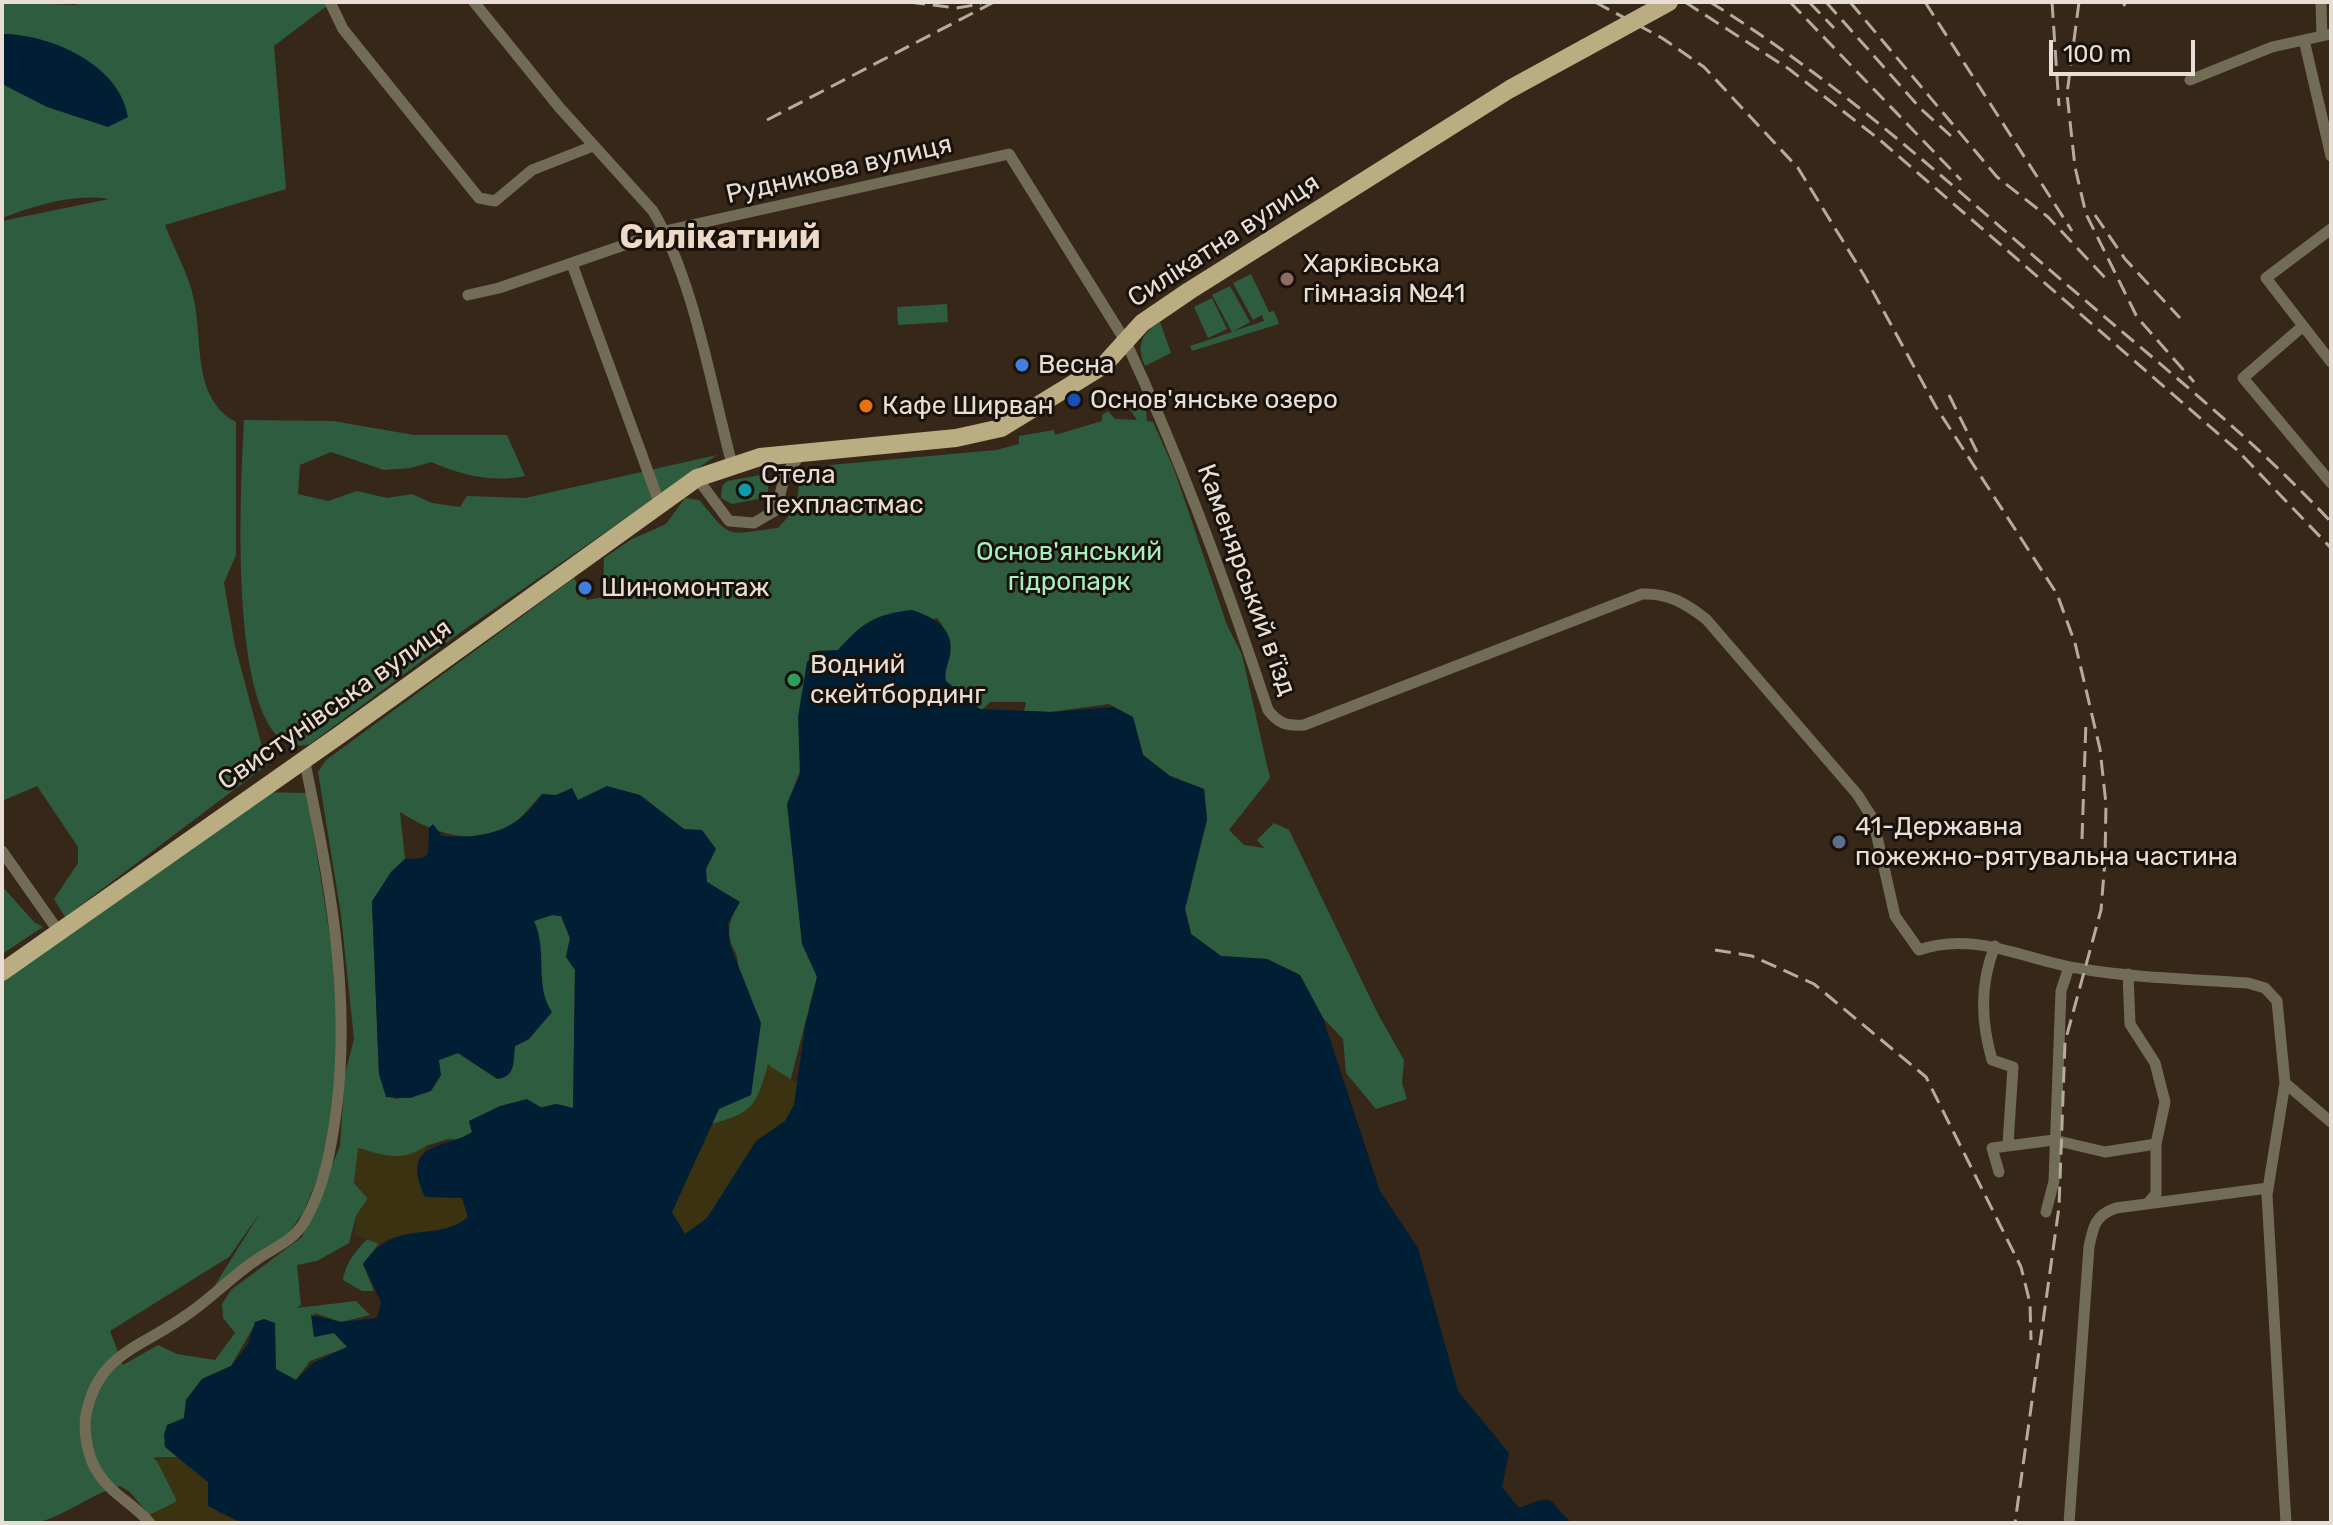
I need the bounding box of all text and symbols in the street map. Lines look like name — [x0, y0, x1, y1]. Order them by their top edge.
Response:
scale bar — [2053, 24, 2199, 74]
text: 100 m — [2063, 40, 2131, 68]
street label: Рудникова вулиця — [723, 129, 955, 211]
street label: Силікатна вулиця — [1122, 167, 1326, 315]
district label: Силікатний — [620, 218, 820, 258]
place label: Харківська гімназія №41 — [1303, 248, 1465, 310]
marker: Харківська гімназія №41 — [1278, 270, 1296, 288]
place label: Весна — [1038, 349, 1114, 381]
marker: Весна — [1013, 356, 1031, 374]
place label: Основ'янське озеро — [1090, 384, 1338, 416]
place label: Кафе Ширван — [882, 390, 1054, 422]
marker: Основ'янське озеро — [1065, 391, 1083, 409]
marker: Кафе Ширван — [857, 397, 875, 415]
place label: Стела Техпластмас — [761, 459, 924, 520]
street label: Каменярський в’їзд — [1190, 460, 1302, 700]
marker: Стела Техпластмас — [736, 481, 754, 499]
park label: Основ'янський гідропарк — [976, 536, 1162, 598]
place label: Шиномонтаж — [601, 572, 769, 604]
marker: Шиномонтаж — [576, 579, 594, 597]
street label: Свистунівська вулиця — [212, 613, 458, 797]
place label: Водний скейтбординг — [810, 649, 985, 710]
marker: Водний скейтбординг — [785, 671, 803, 689]
place label: 41-Державна пожежно-рятувальна частина — [1855, 811, 2238, 872]
marker: 41-Державна пожежно-рятувальна частина — [1830, 833, 1848, 851]

